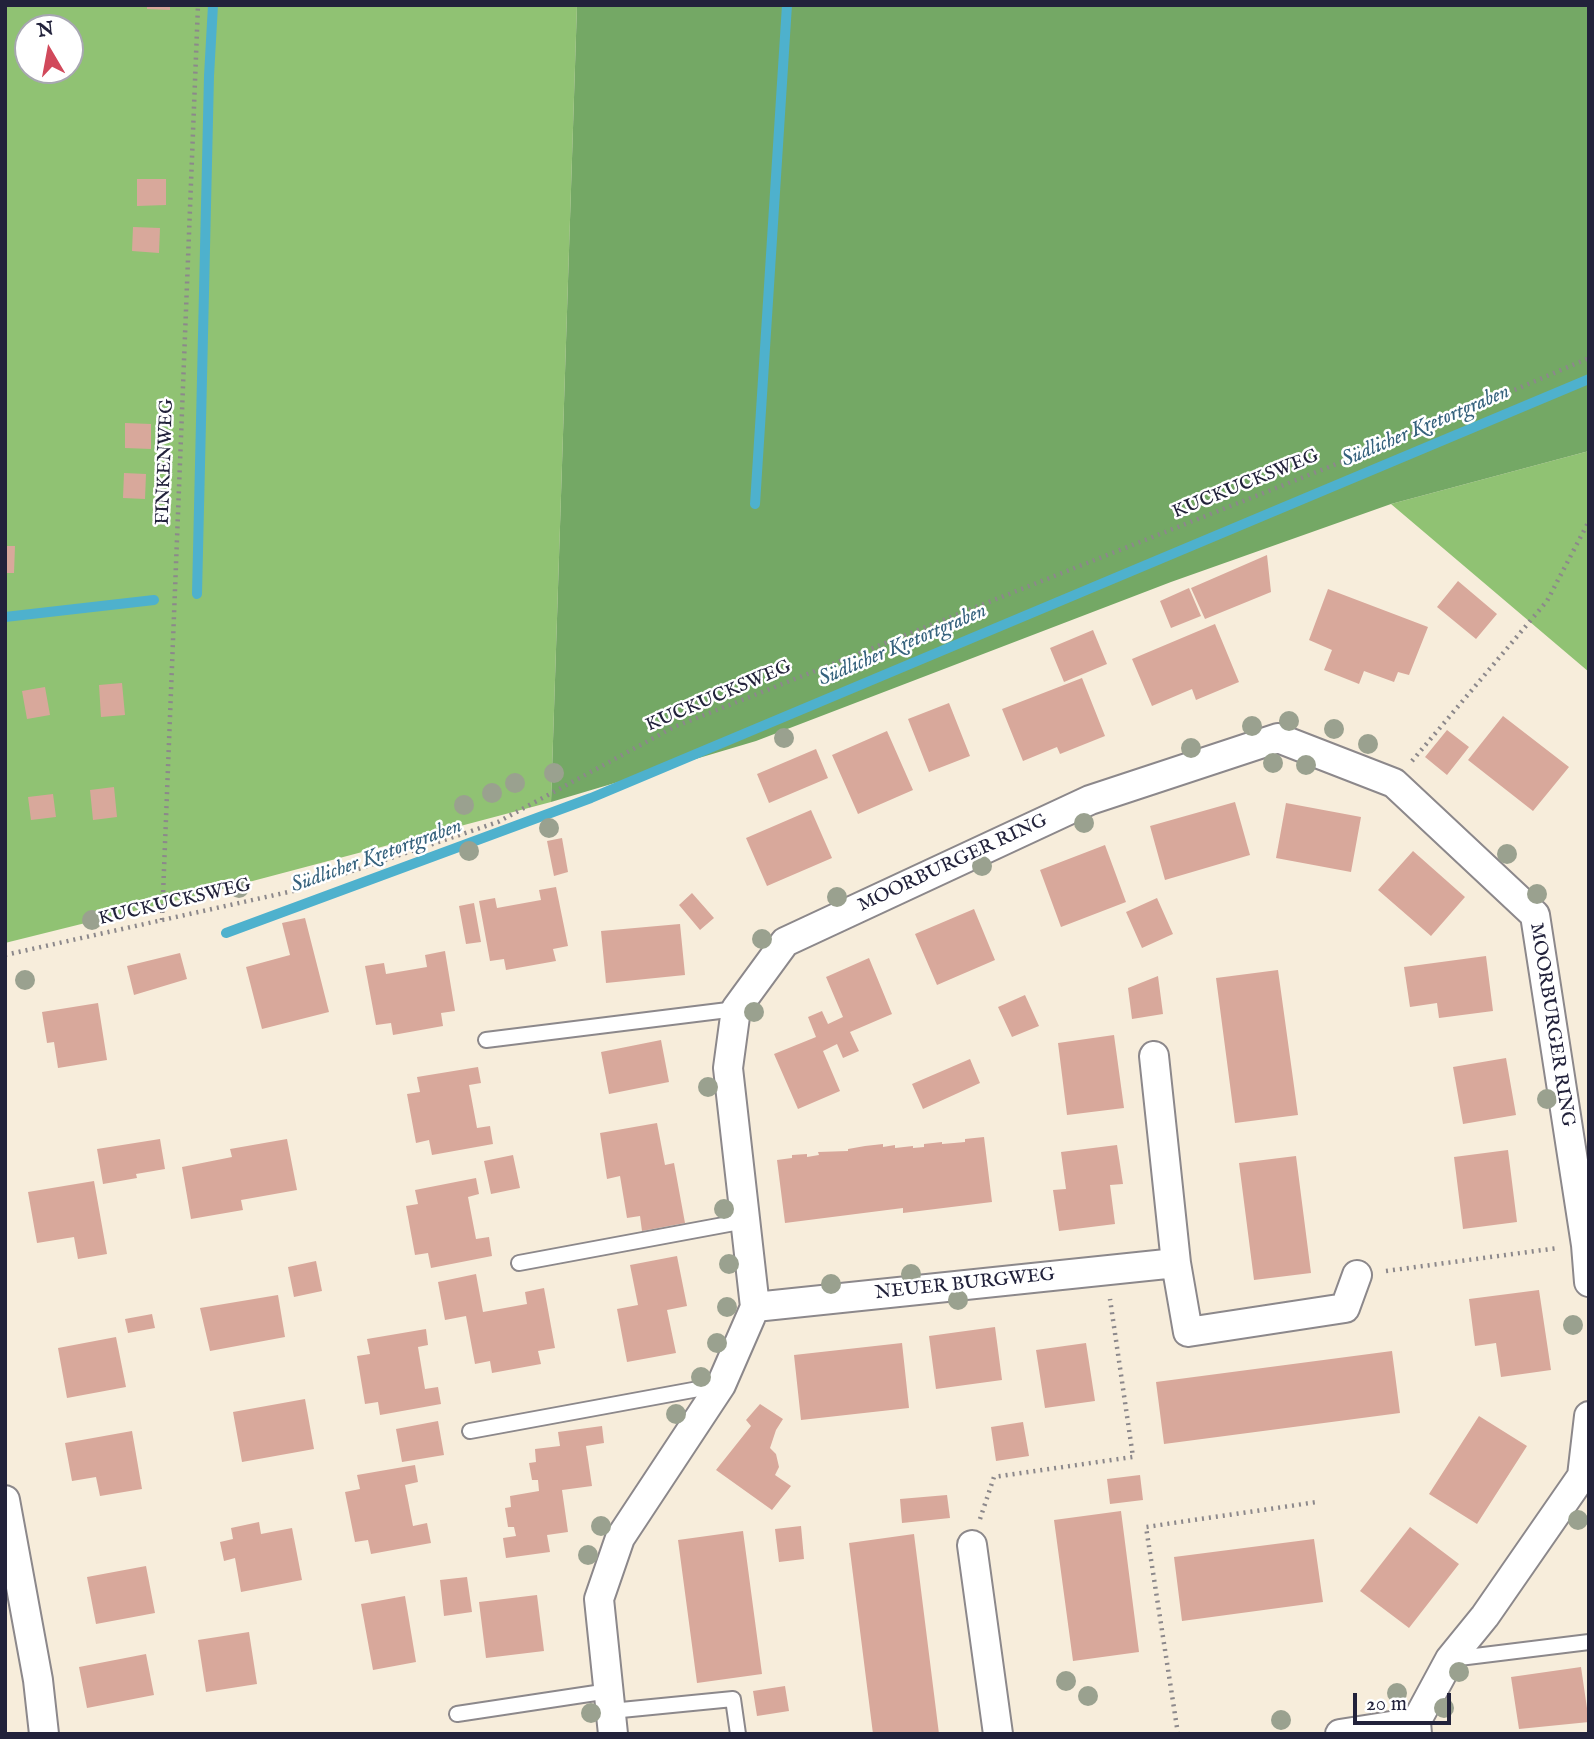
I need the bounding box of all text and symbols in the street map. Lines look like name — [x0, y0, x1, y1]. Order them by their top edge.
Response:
north arrow — [14, 14, 84, 84]
text: N — [36, 17, 56, 44]
water label: Südlicher Kretortgraben — [1338, 380, 1514, 474]
street label: FINKENWEG — [152, 398, 180, 526]
street label: KUCKUCKSWEG — [1169, 445, 1323, 525]
water label: Südlicher Kretortgraben — [815, 599, 991, 693]
street label: KUCKUCKSWEG — [643, 656, 795, 738]
street label: MOORBURGER RING — [855, 810, 1051, 918]
water label: Südlicher Kretortgraben — [288, 814, 466, 900]
street label: KUCKUCKSWEG — [97, 874, 253, 932]
street label: MOORBURGER RING — [1524, 921, 1578, 1129]
street label: NEUER BURGWEG — [874, 1264, 1056, 1306]
scale bar — [1356, 1680, 1454, 1724]
text: 20 m — [1366, 1691, 1407, 1718]

